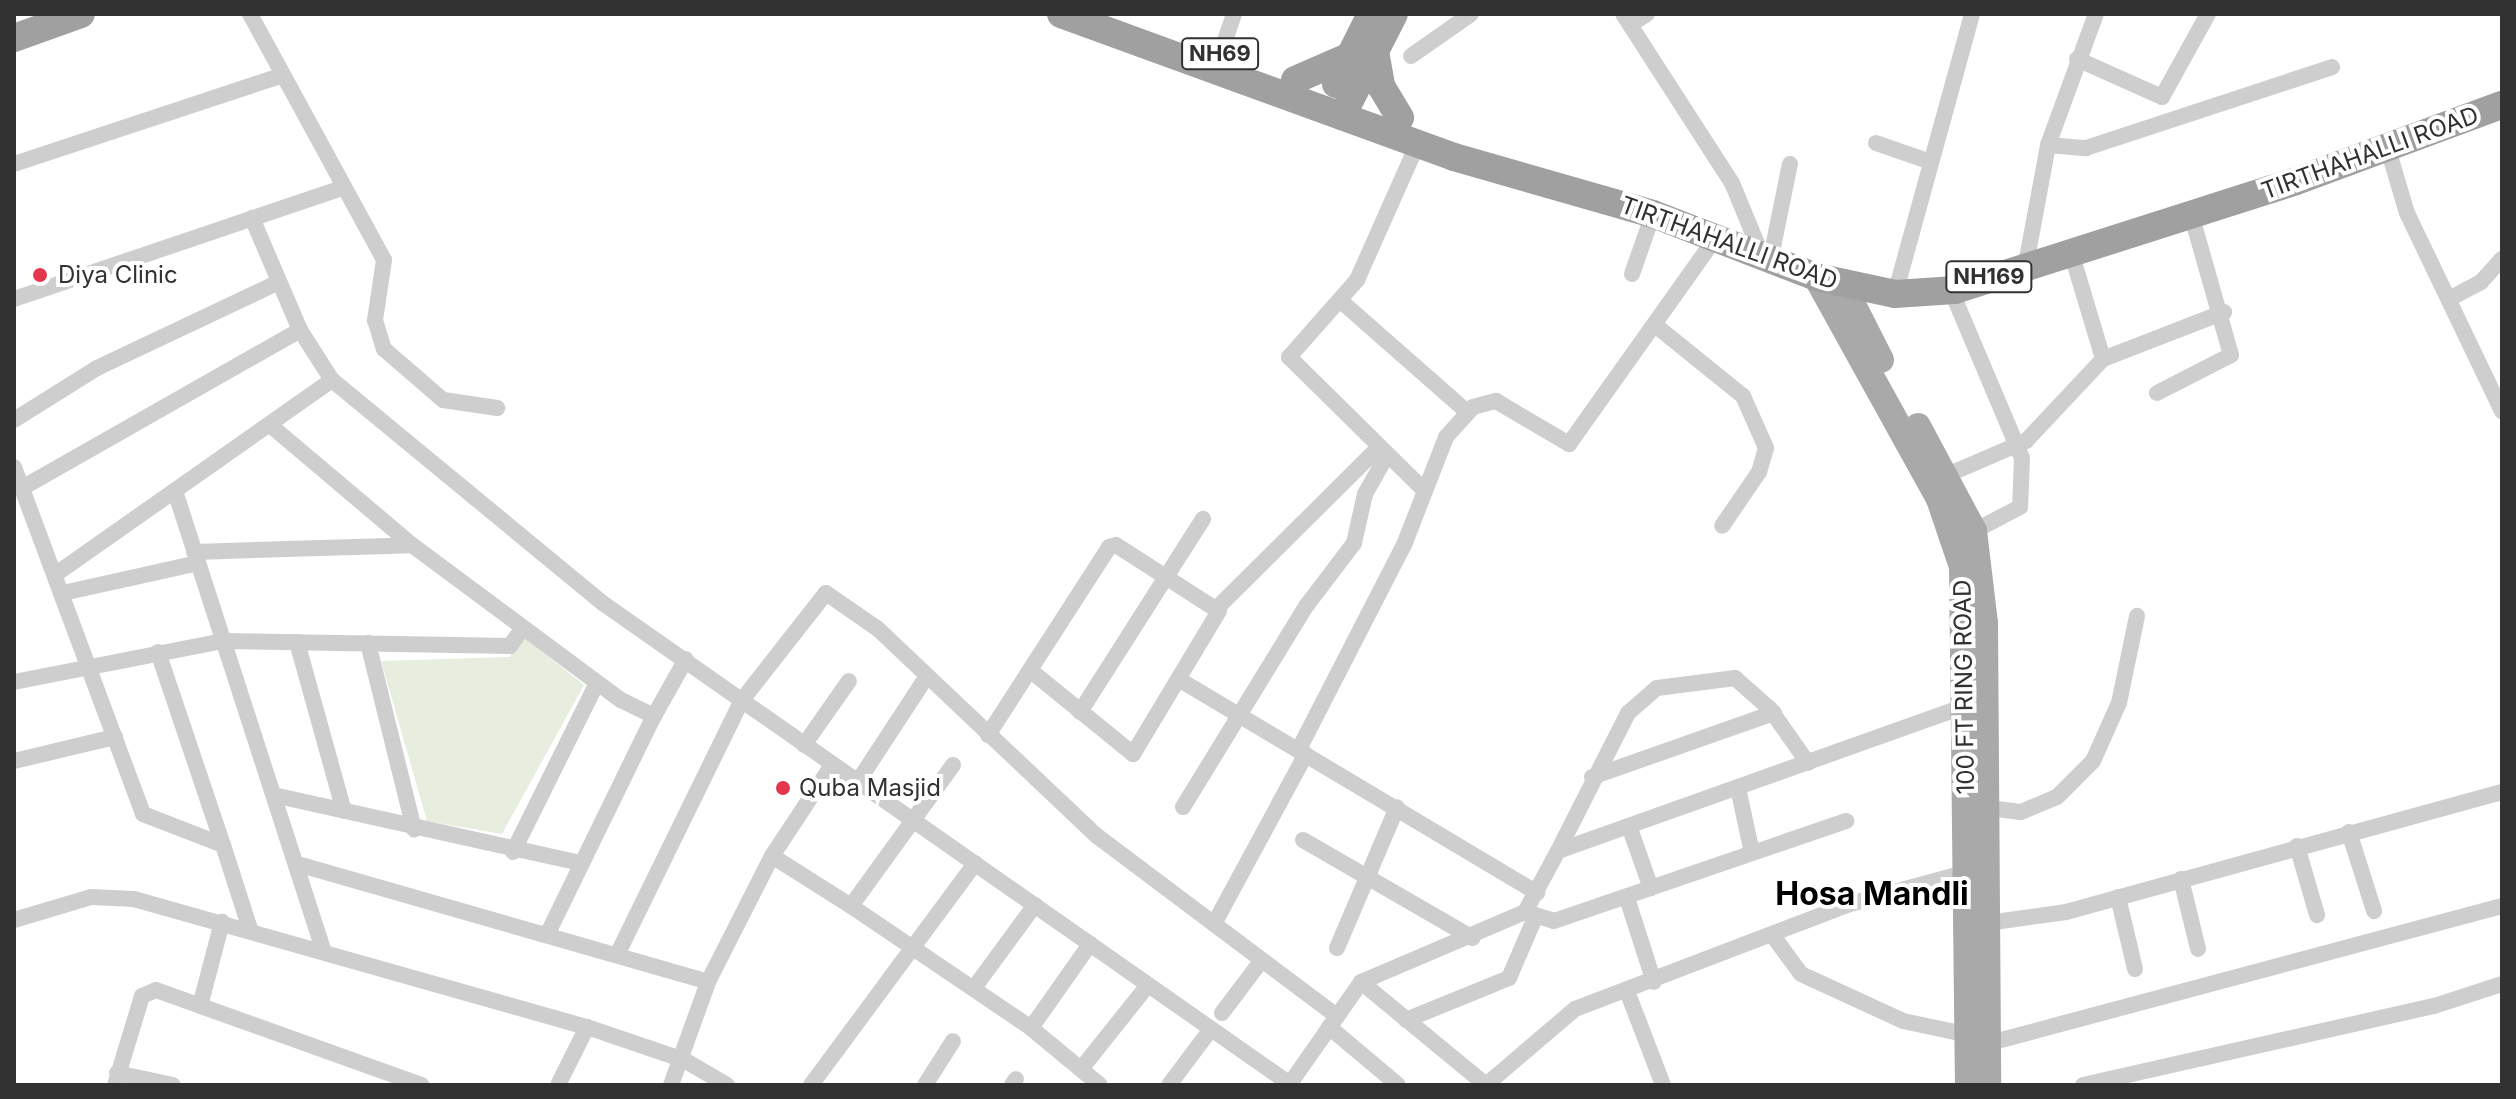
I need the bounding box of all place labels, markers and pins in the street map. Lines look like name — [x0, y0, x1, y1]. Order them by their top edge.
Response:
place label: Diya Clinic — [58, 261, 178, 289]
marker: Diya Clinic — [29, 264, 51, 286]
place label: Quba Masjid — [799, 774, 941, 802]
marker: Quba Masjid — [774, 779, 792, 797]

